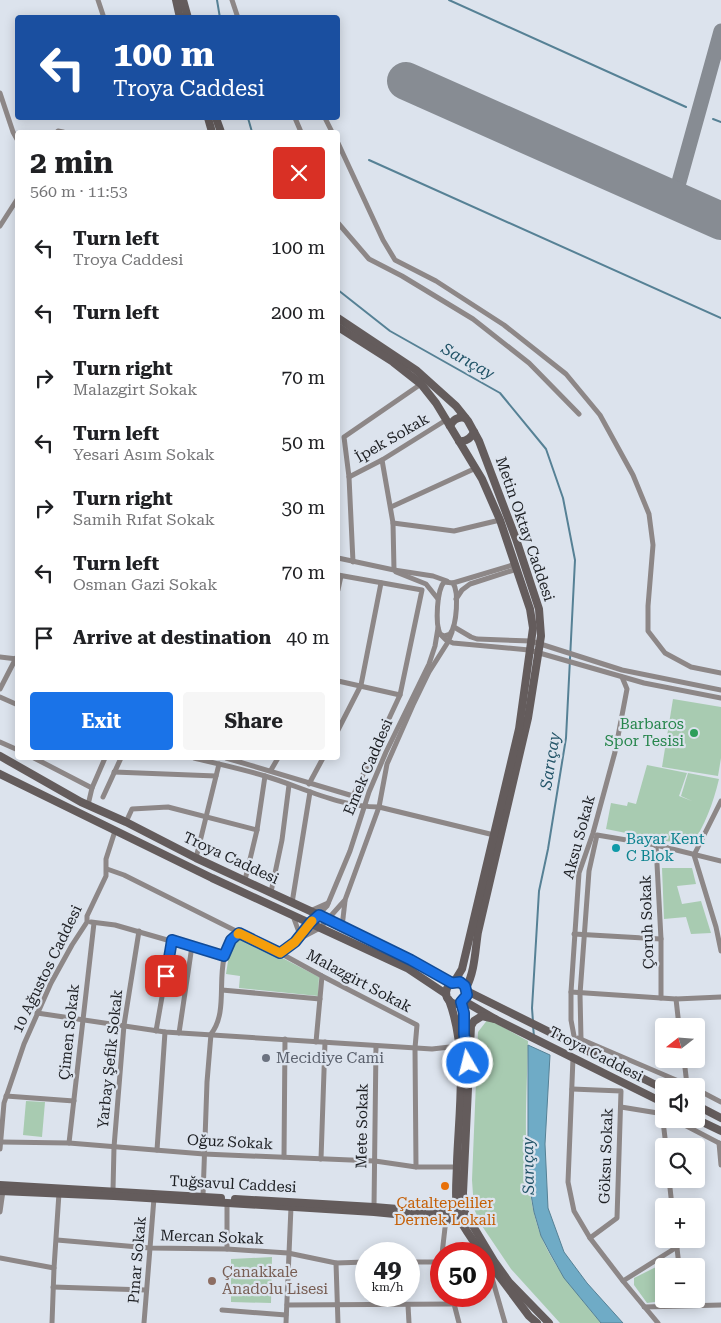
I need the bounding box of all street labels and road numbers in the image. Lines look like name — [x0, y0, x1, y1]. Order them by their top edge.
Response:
street label: İpek Sokak — [352, 409, 433, 466]
street label: Metin Oktay Caddesi — [492, 454, 558, 604]
street label: Emek Caddesi — [340, 716, 396, 818]
street label: Aksu Sokak — [559, 793, 599, 881]
street label: Troya Caddesi — [180, 828, 282, 888]
street label: Çoruh Sokak — [636, 874, 658, 970]
street label: 10 Ağustos Caddesi — [8, 902, 86, 1036]
street label: Malazgirt Sokak — [303, 946, 415, 1017]
street label: Çimen Sokak — [55, 983, 83, 1081]
street label: Yarbay Şefik Sokak — [94, 988, 126, 1130]
street label: Troya Caddesi — [546, 1023, 646, 1086]
street label: Mete Sokak — [352, 1083, 372, 1169]
street label: Göksu Sokak — [595, 1107, 617, 1204]
street label: Oğuz Sokak — [187, 1131, 274, 1153]
street label: Tuğsavul Caddesi — [169, 1172, 297, 1196]
street label: Pınar Sokak — [124, 1215, 150, 1304]
street label: Mercan Sokak — [160, 1226, 265, 1248]

